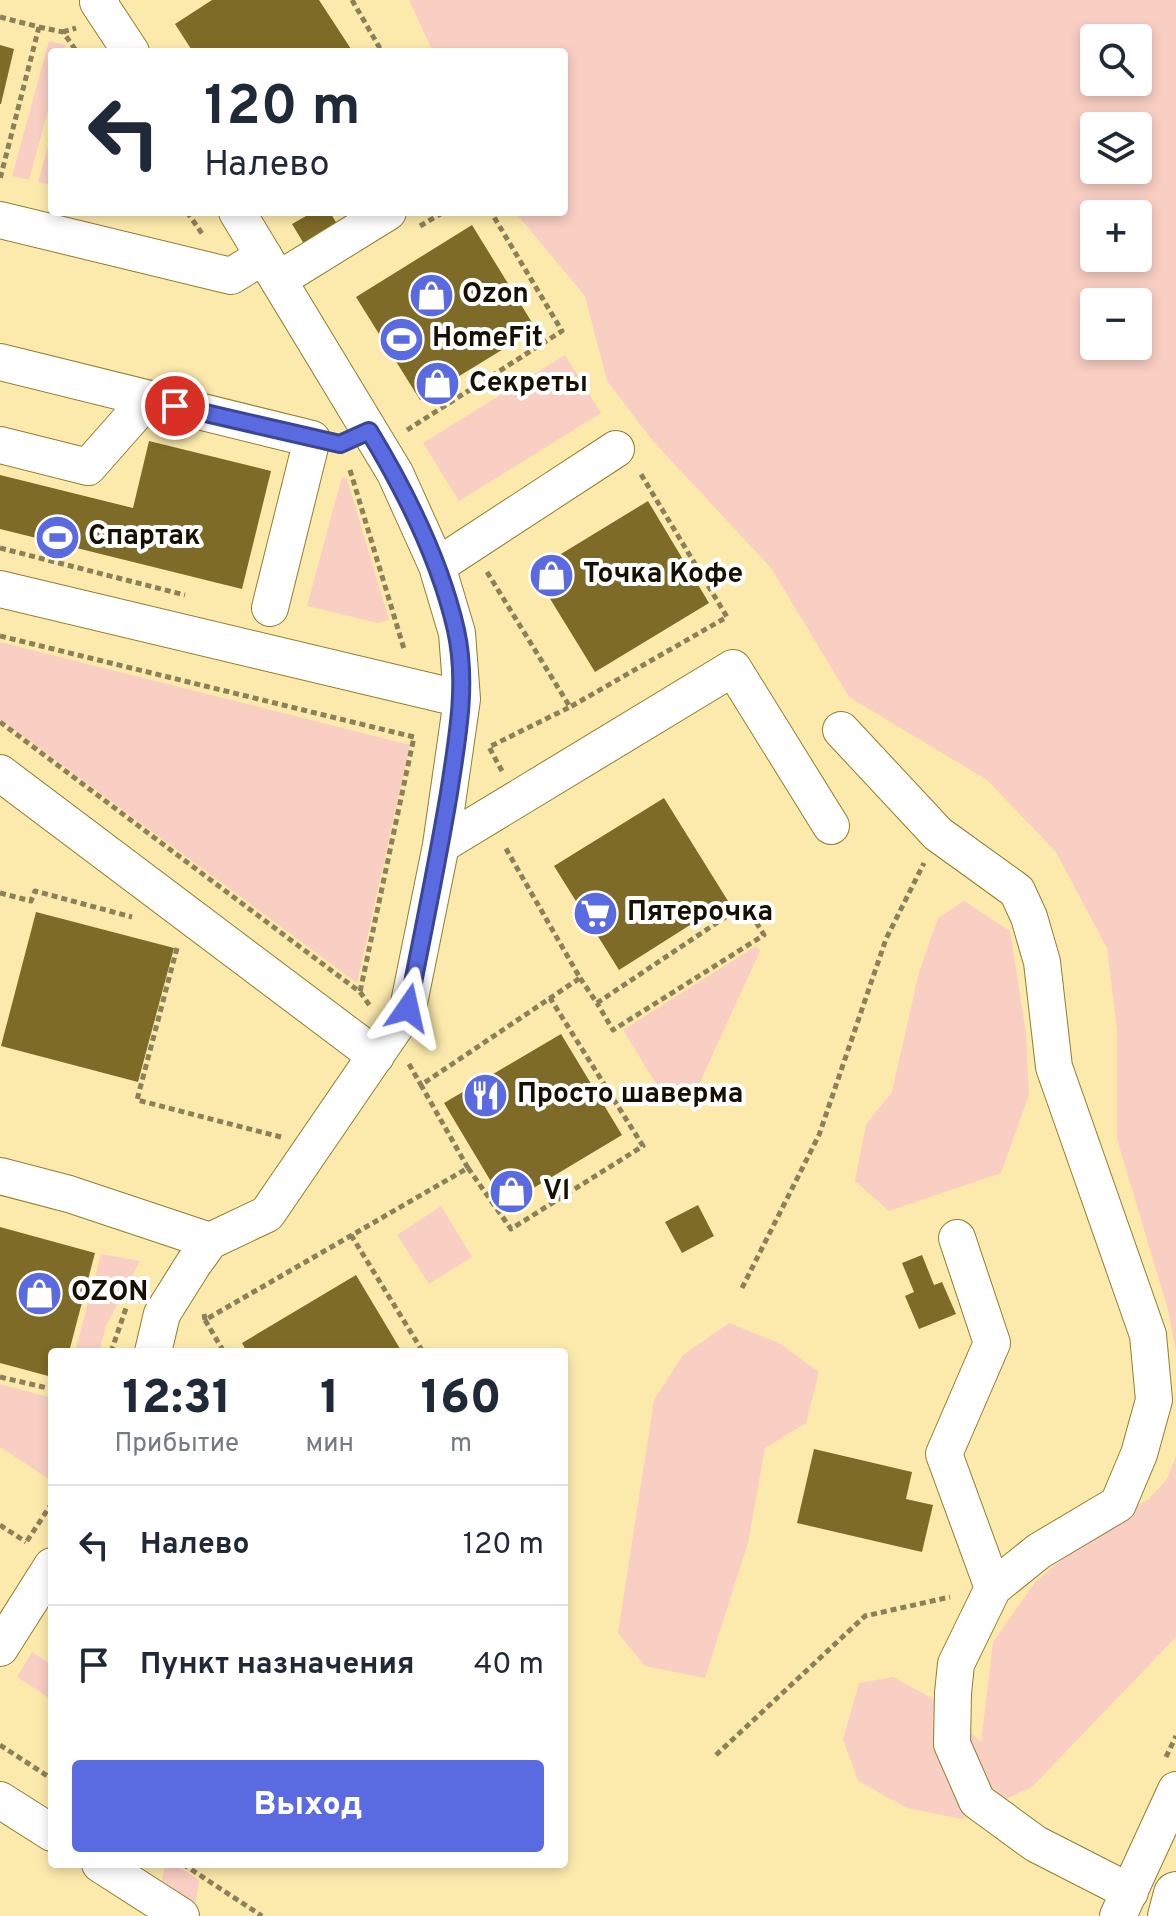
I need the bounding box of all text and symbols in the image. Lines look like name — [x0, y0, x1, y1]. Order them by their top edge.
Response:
map controls — [1080, 24, 1152, 360]
button: search — [1080, 24, 1152, 96]
text: 120 m — [204, 74, 361, 144]
icon: left — [72, 80, 176, 184]
button: layers — [1080, 112, 1152, 184]
text: Налево — [204, 143, 330, 189]
button: + — [1080, 200, 1152, 272]
shop icon: Ozon — [407, 271, 455, 319]
place label: Ozon — [462, 277, 529, 313]
button: − — [1080, 288, 1152, 360]
sports icon: HomeFit — [377, 315, 425, 363]
place label: HomeFit — [432, 321, 543, 357]
shop icon: Секреты — [414, 360, 462, 408]
place label: Секреты — [469, 366, 588, 402]
pin — [141, 372, 209, 440]
icon: arrive — [153, 384, 197, 428]
sports icon: Спартак — [33, 513, 81, 561]
place label: Спартак — [88, 519, 201, 555]
shop icon: Точка Кофе — [528, 551, 576, 599]
place label: Точка Кофе — [583, 557, 743, 593]
supermarket icon: Пятерочка — [572, 889, 620, 937]
place label: Пятерочка — [627, 895, 773, 931]
position arrow — [366, 966, 450, 1050]
restaurant icon: Просто шаверма — [462, 1071, 510, 1119]
place label: Просто шаверма — [517, 1077, 743, 1113]
shop icon: Vl — [488, 1168, 536, 1216]
place label: Vl — [543, 1174, 570, 1210]
shop icon: OZON — [16, 1269, 64, 1317]
place label: OZON — [71, 1275, 148, 1311]
text: 12:31 — [122, 1370, 231, 1430]
text: 1 — [320, 1370, 340, 1430]
text: 160 — [420, 1370, 502, 1430]
text: Прибытие — [114, 1428, 239, 1461]
text: мин — [305, 1428, 354, 1461]
text: m — [450, 1428, 472, 1461]
icon: left — [72, 1523, 116, 1567]
text: Налево — [140, 1527, 249, 1564]
text: 120 m — [463, 1527, 544, 1564]
icon: arrive — [72, 1643, 116, 1687]
text: Пункт назначения — [140, 1647, 414, 1684]
text: 40 m — [474, 1647, 544, 1684]
button: Выход — [72, 1760, 544, 1852]

